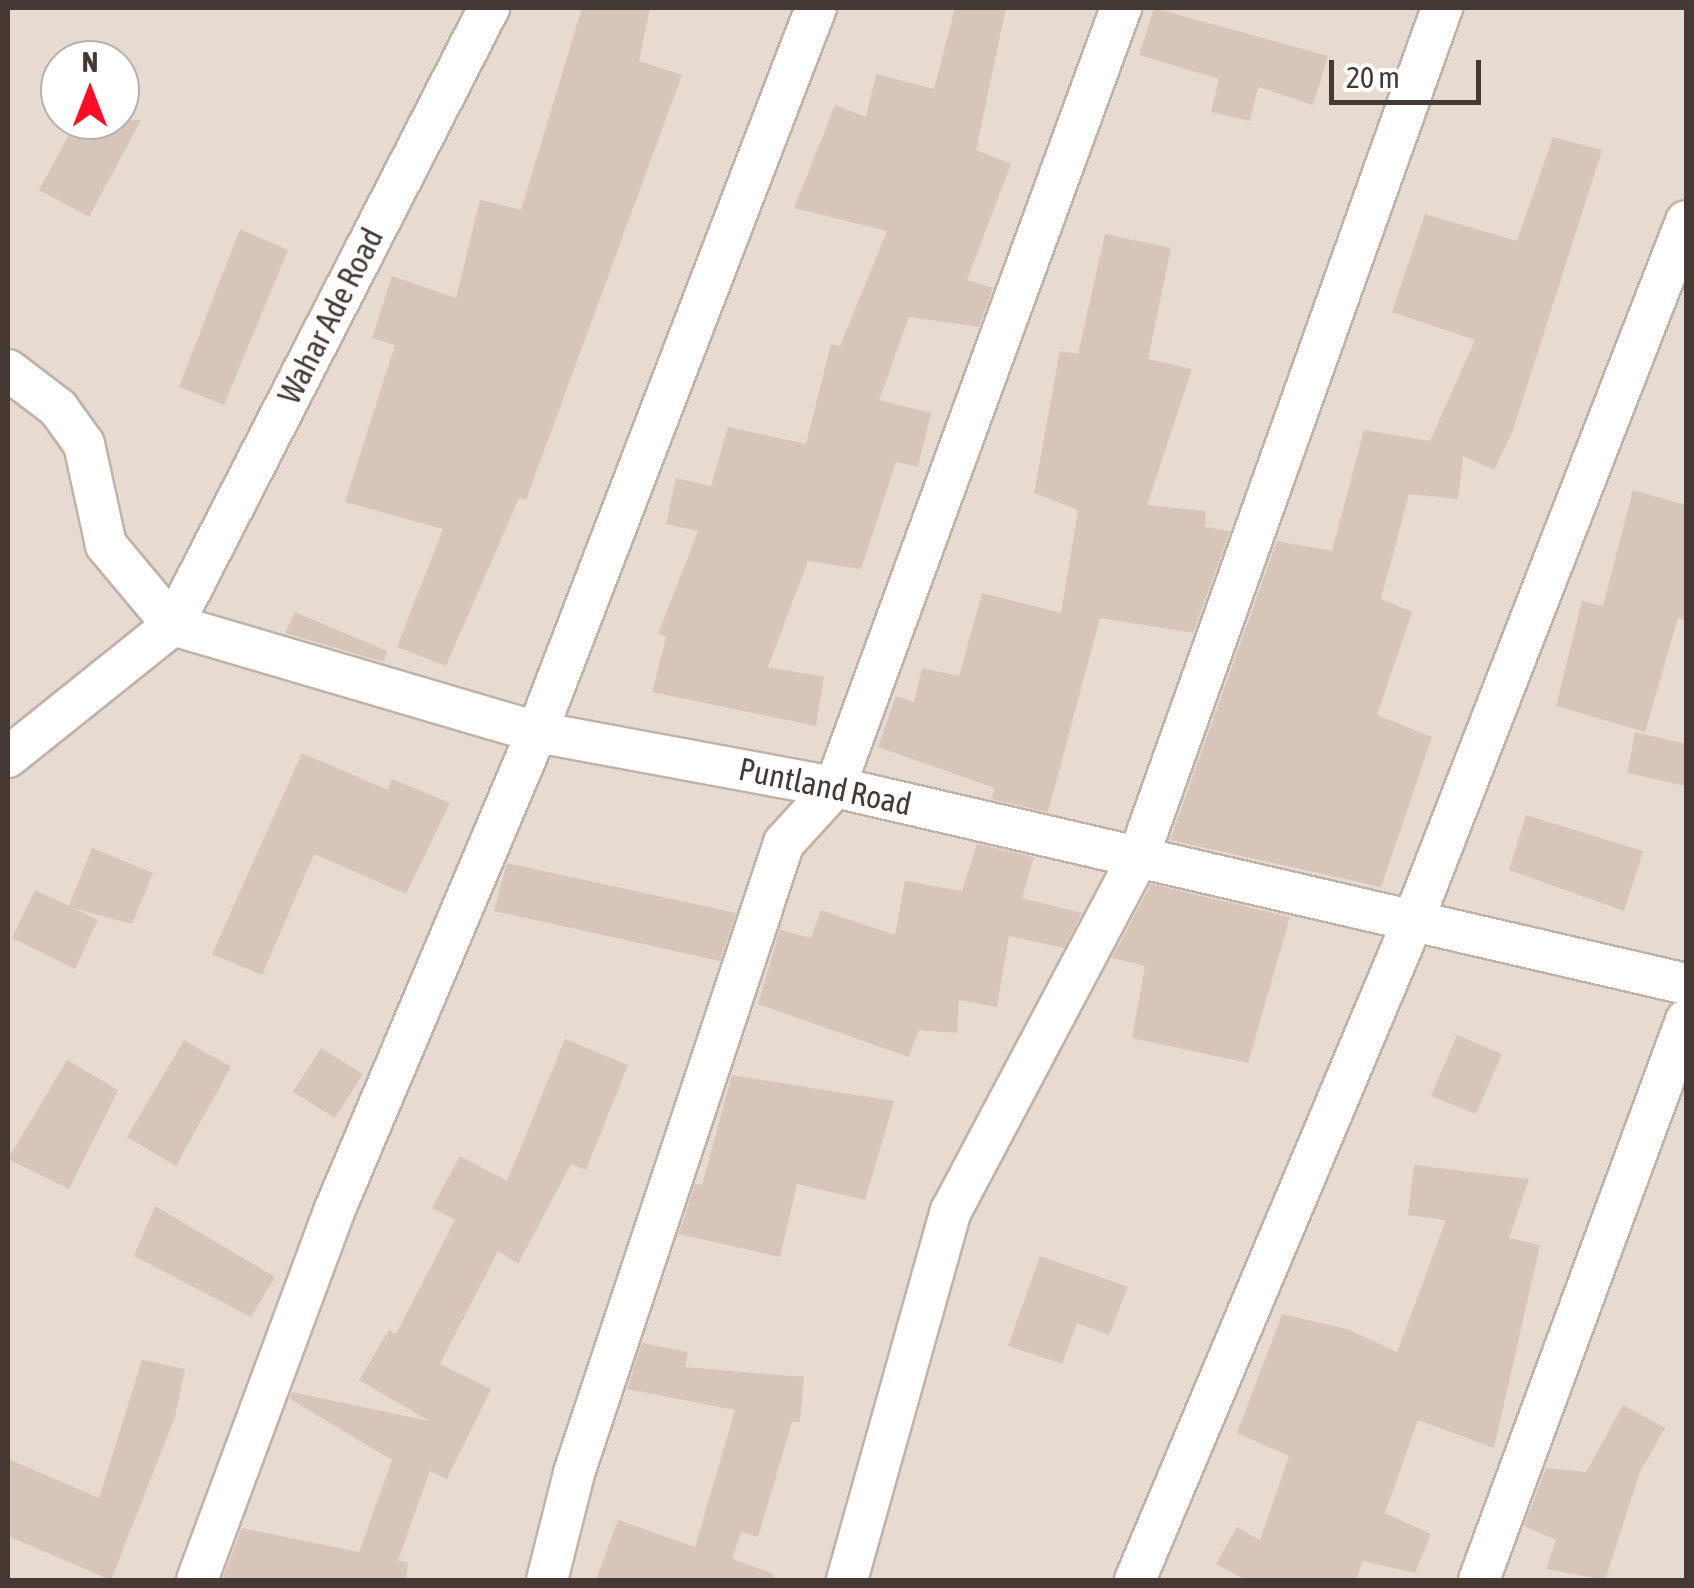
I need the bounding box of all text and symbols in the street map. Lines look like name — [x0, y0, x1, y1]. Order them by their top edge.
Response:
north arrow — [40, 40, 140, 140]
scale bar — [1334, 40, 1486, 102]
text: N — [82, 46, 98, 78]
text: 20 m — [1346, 60, 1400, 94]
street label: Wahar Ade Road — [270, 222, 392, 410]
street label: Puntland Road — [735, 750, 915, 824]

